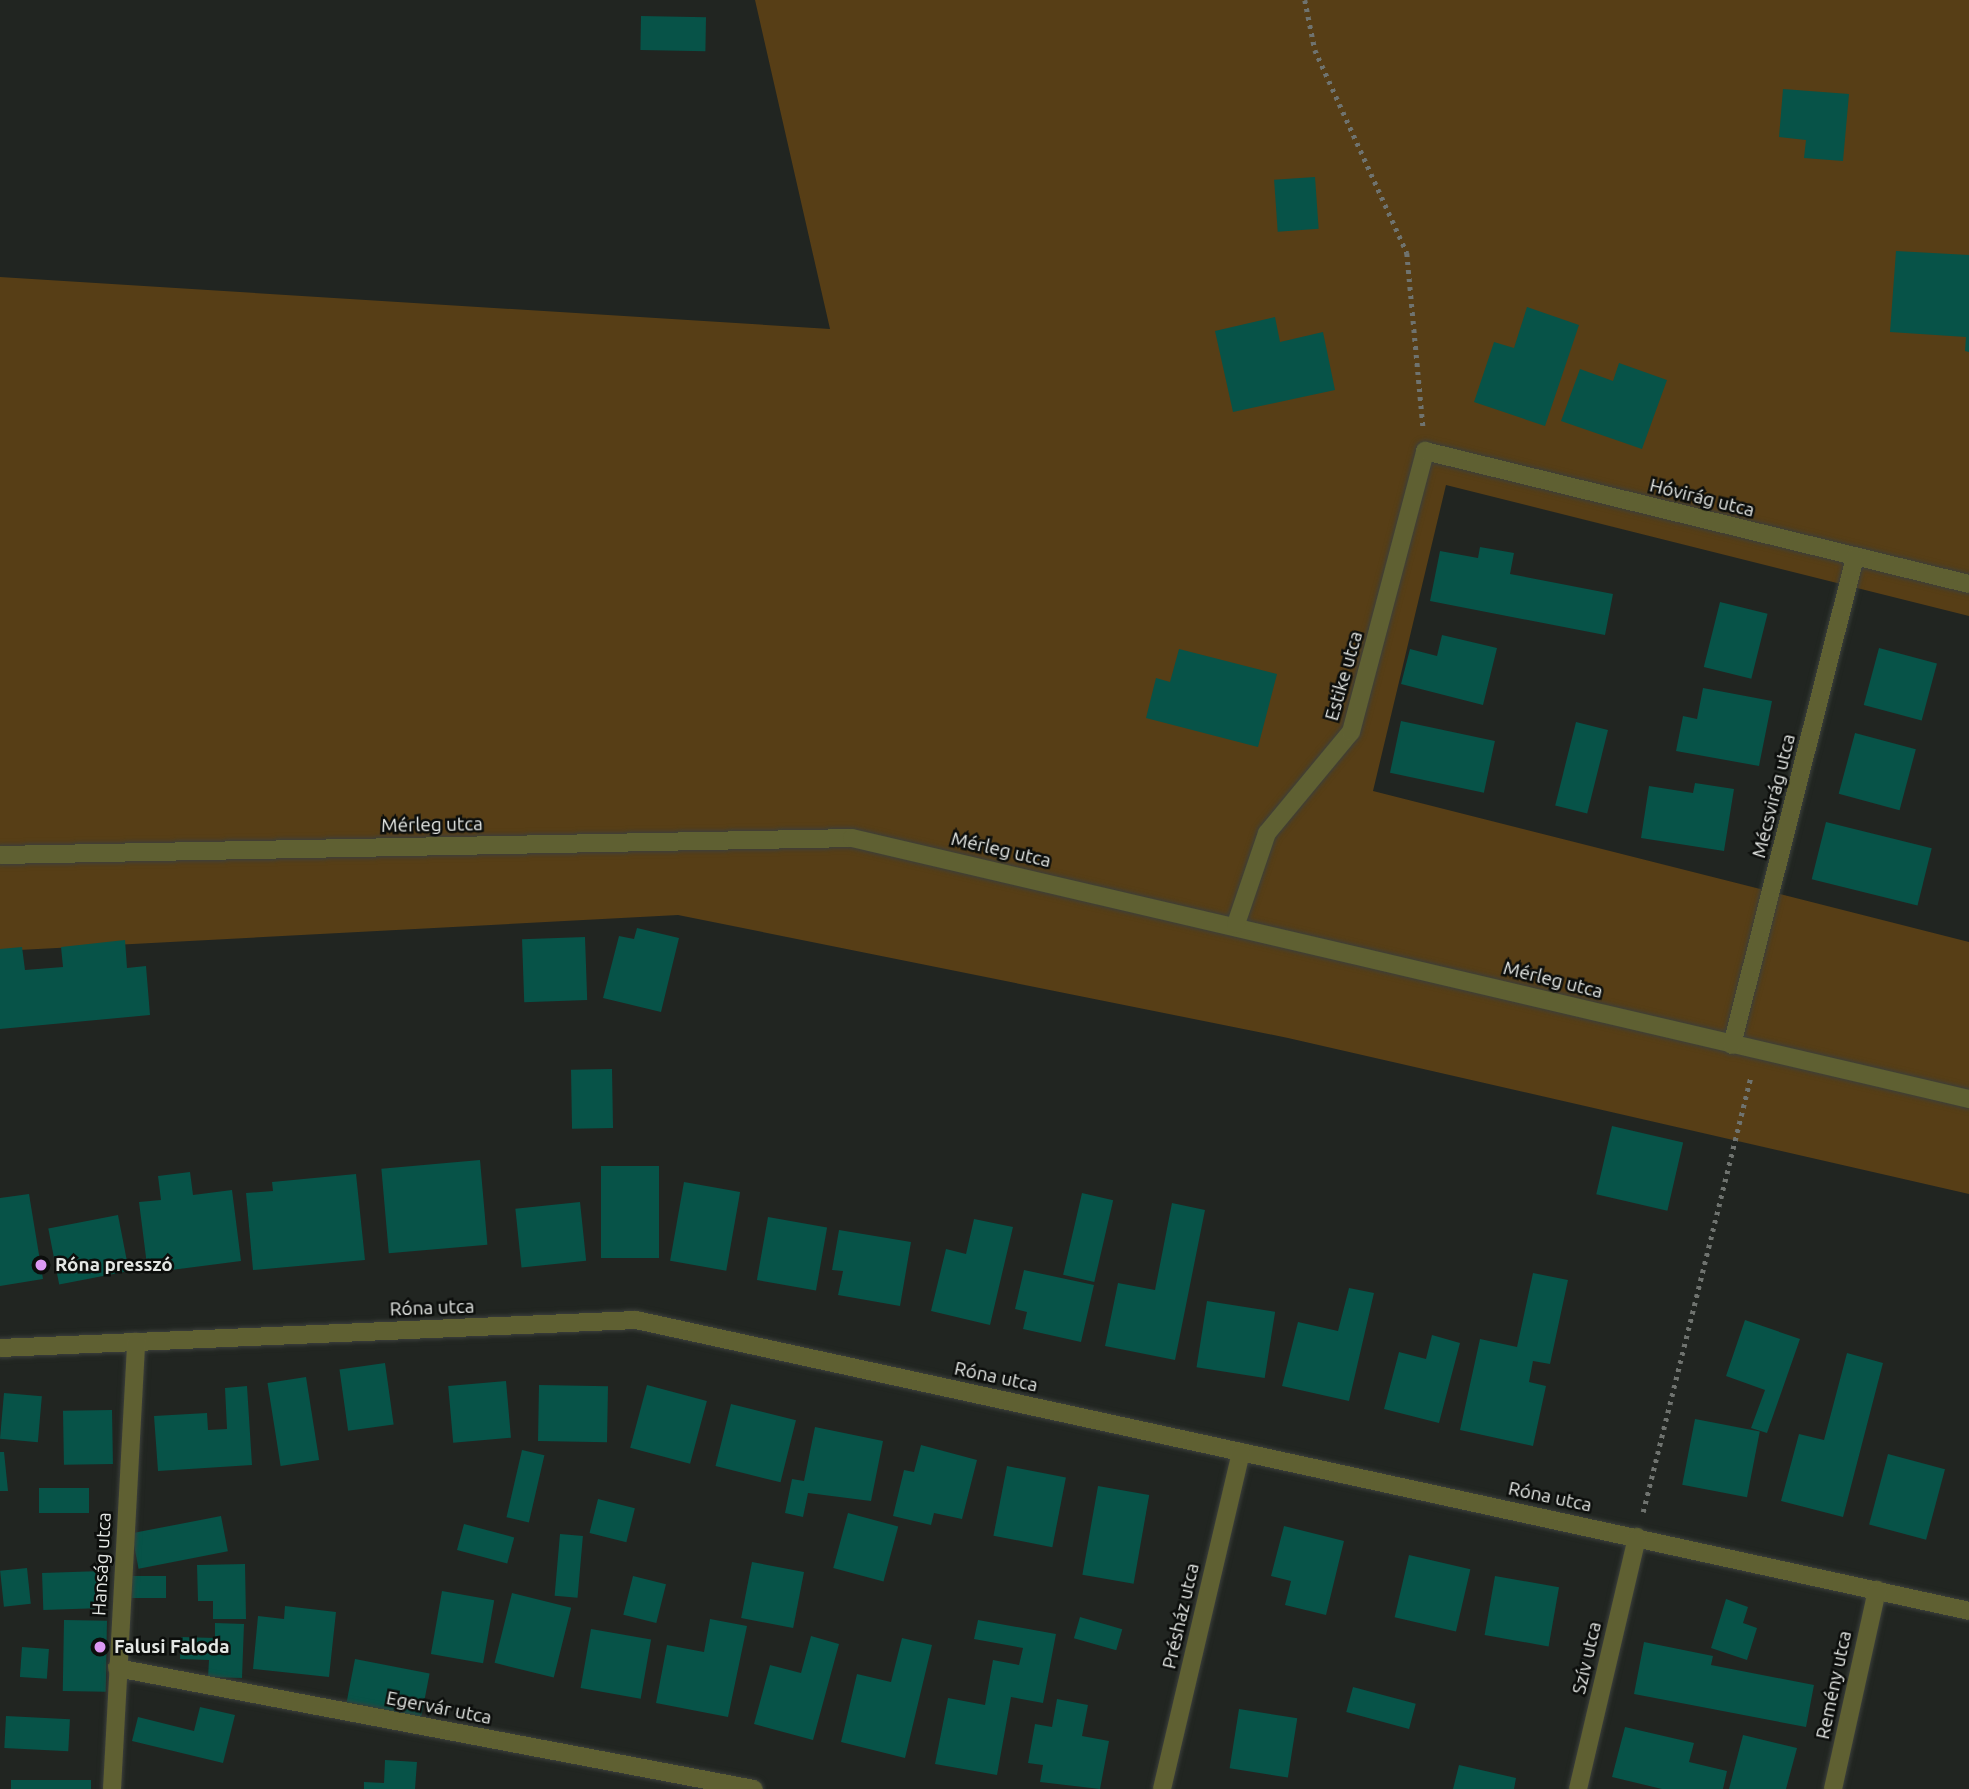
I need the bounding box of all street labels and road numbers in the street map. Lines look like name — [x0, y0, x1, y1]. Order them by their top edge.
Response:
street label: Hóvirág utca — [1647, 474, 1757, 522]
street label: Estike utca — [1320, 629, 1368, 723]
street label: Mécsvirág utca — [1748, 732, 1800, 860]
street label: Mérleg utca — [381, 813, 483, 837]
street label: Mérleg utca — [949, 827, 1053, 873]
street label: Mérleg utca — [1501, 957, 1605, 1003]
street label: Róna utca — [389, 1295, 475, 1321]
street label: Róna utca — [952, 1357, 1040, 1397]
street label: Róna utca — [1506, 1477, 1594, 1517]
street label: Hanság utca — [88, 1511, 116, 1617]
street label: Présház utca — [1158, 1561, 1204, 1671]
street label: Szív utca — [1568, 1620, 1606, 1696]
street label: Remény utca — [1811, 1629, 1857, 1741]
street label: Egervár utca — [384, 1687, 494, 1729]

